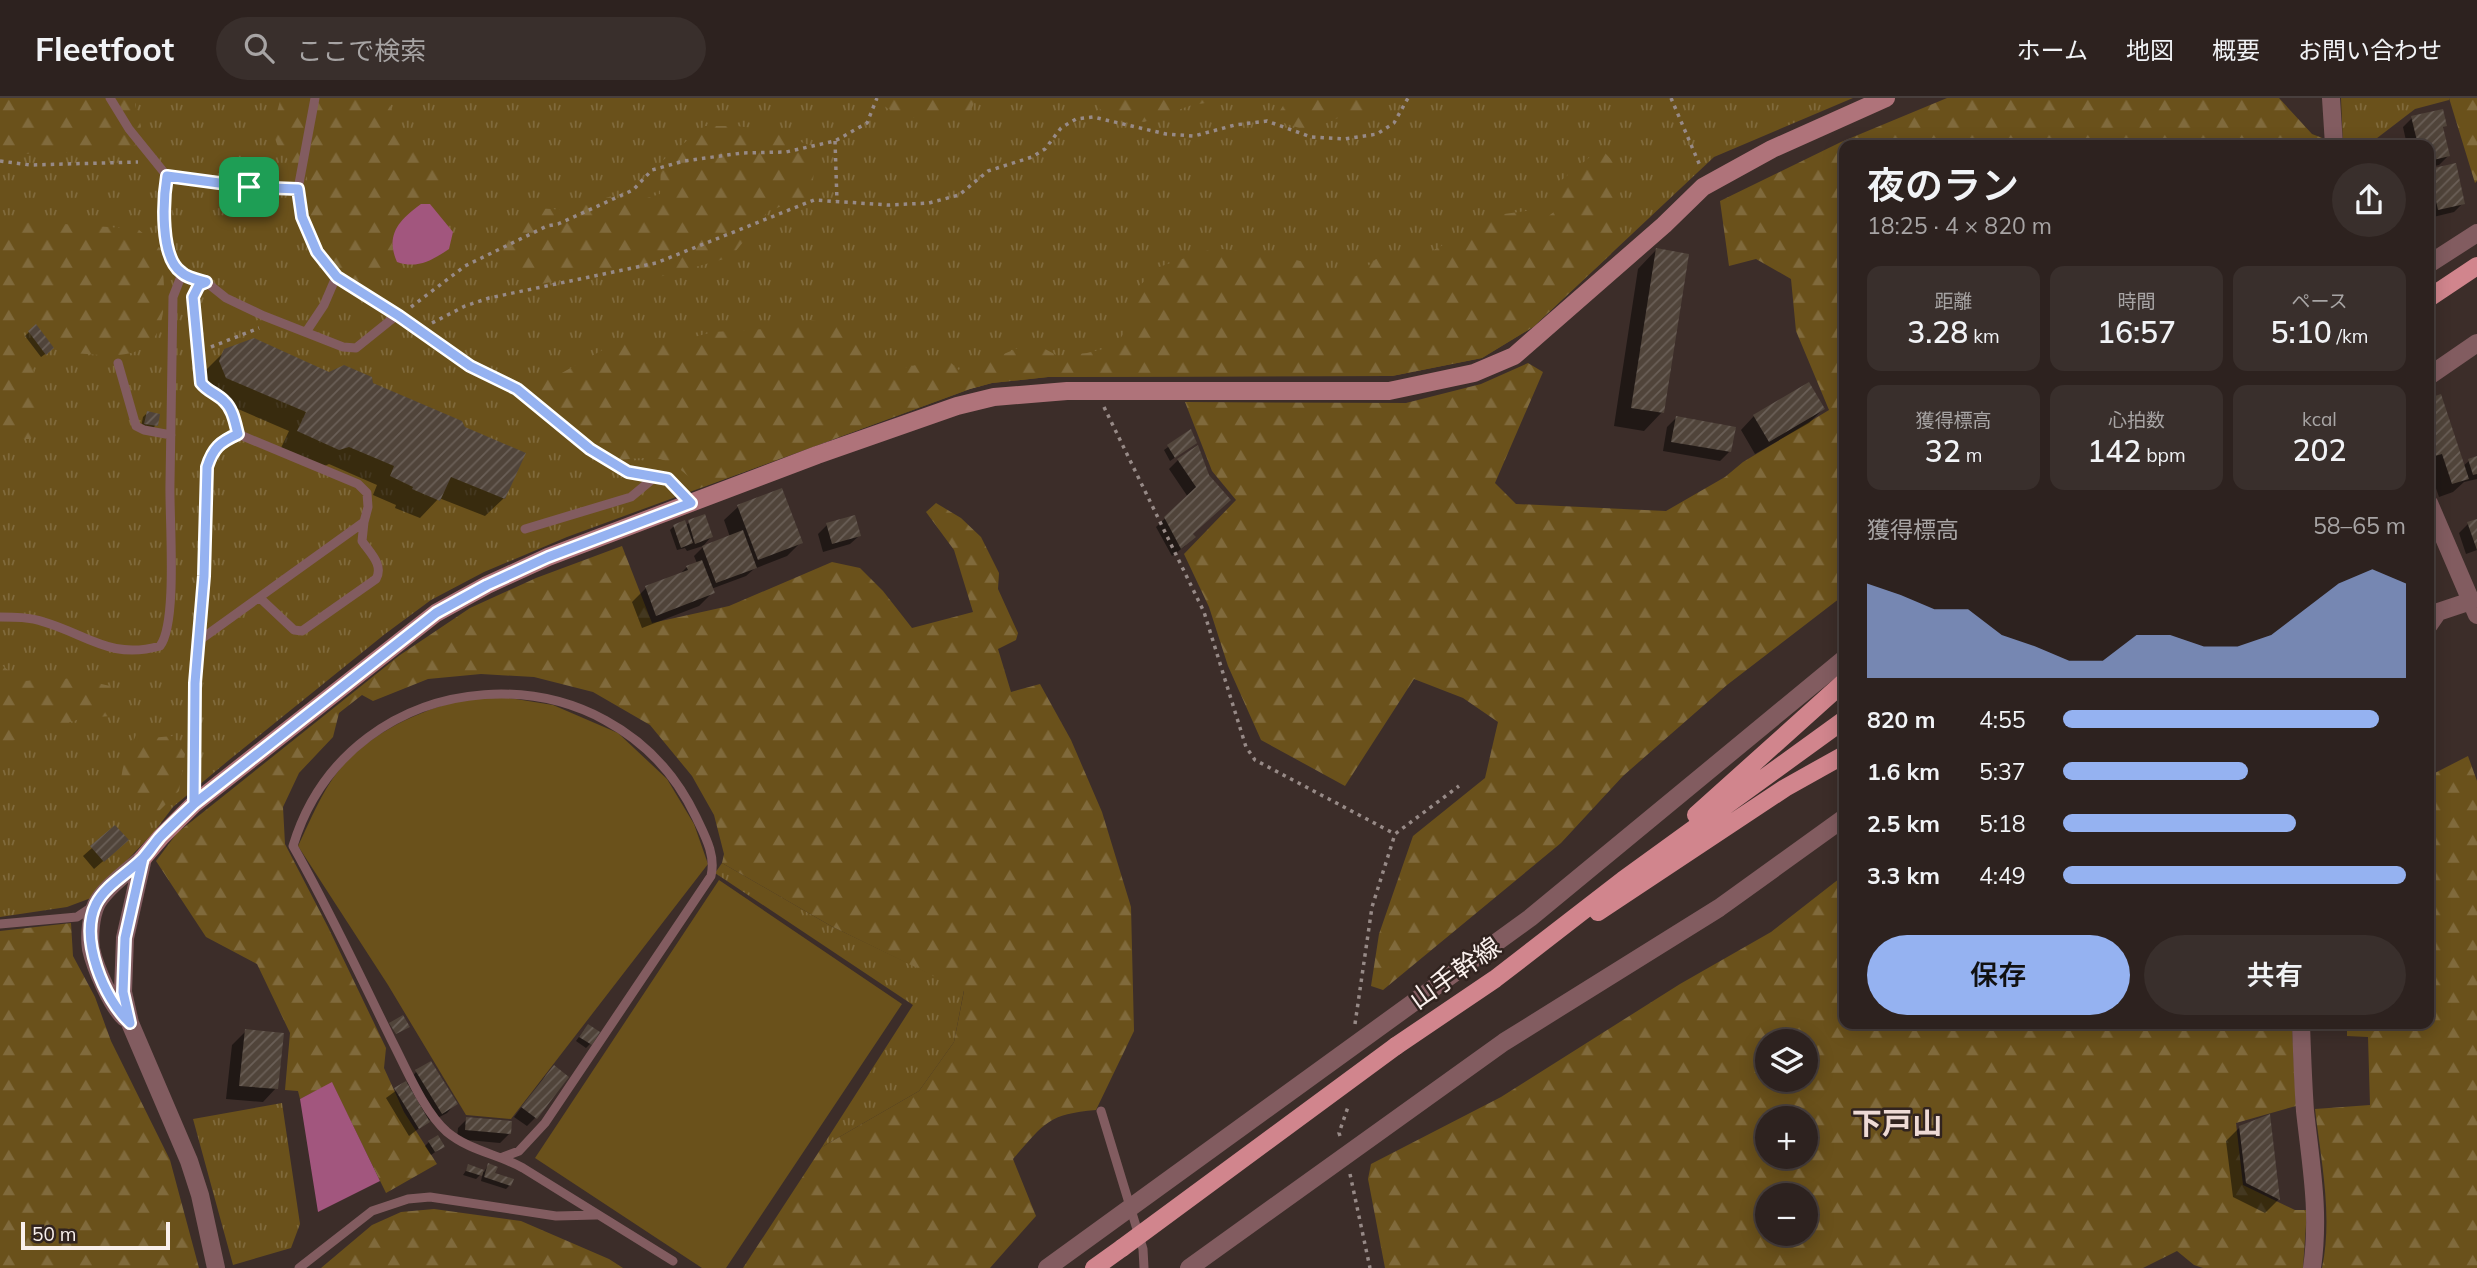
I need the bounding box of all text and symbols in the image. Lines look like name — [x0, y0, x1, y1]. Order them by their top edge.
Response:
search box — [216, 17, 706, 80]
text: Fleetfoot — [35, 28, 174, 69]
icon: search — [240, 29, 278, 67]
text: ここで検索 — [296, 34, 426, 67]
text: ホーム — [2017, 35, 2088, 65]
text: 地図 — [2126, 35, 2174, 65]
text: 概要 — [2212, 35, 2260, 65]
text: お問い合わせ — [2298, 35, 2442, 65]
pin — [219, 157, 279, 217]
text: 夜のラン — [1867, 161, 2019, 209]
button: share — [2332, 163, 2406, 237]
icon: arrive — [230, 168, 268, 206]
text: 18:25 · 4 × 820 m — [1867, 211, 2052, 240]
text: 距離 — [1934, 289, 1973, 313]
text: 時間 — [2117, 289, 2156, 313]
text: ペース — [2291, 289, 2348, 313]
text: 3.28 — [1907, 313, 1968, 351]
text: 16:57 — [2097, 313, 2176, 351]
text: 5:10 — [2271, 313, 2332, 351]
text: km — [1968, 324, 2000, 348]
text: /km — [2332, 324, 2368, 348]
text: kcal — [2302, 407, 2337, 431]
text: 獲得標高 — [1915, 408, 1992, 432]
text: 心拍数 — [2108, 408, 2165, 432]
text: 202 — [2293, 431, 2347, 469]
text: 32 — [1925, 432, 1961, 470]
text: 142 — [2087, 432, 2141, 470]
text: m — [1961, 443, 1982, 467]
text: bpm — [2141, 443, 2186, 467]
text: 58–65 m — [2313, 511, 2406, 540]
text: 獲得標高 — [1867, 515, 1959, 544]
text: 820 m — [1867, 705, 1935, 734]
text: 4:55 — [1979, 705, 2026, 734]
text: 1.6 km — [1867, 757, 1940, 786]
text: 5:37 — [1979, 757, 2026, 786]
text: 2.5 km — [1867, 809, 1940, 838]
text: 5:18 — [1979, 809, 2026, 838]
text: 3.3 km — [1867, 861, 1940, 890]
text: 4:49 — [1979, 861, 2026, 890]
street label: 山手幹線 — [1403, 929, 1507, 1016]
button: 保存 — [1867, 935, 2130, 1015]
button: 共有 — [2144, 935, 2406, 1015]
map controls — [1755, 1029, 1818, 1246]
button: layers — [1755, 1029, 1818, 1092]
district label: 下戸山 — [1852, 1104, 1942, 1142]
button: + — [1755, 1106, 1818, 1169]
button: − — [1755, 1183, 1818, 1246]
scale bar — [21, 1219, 170, 1251]
text: 50 m — [32, 1222, 76, 1246]

